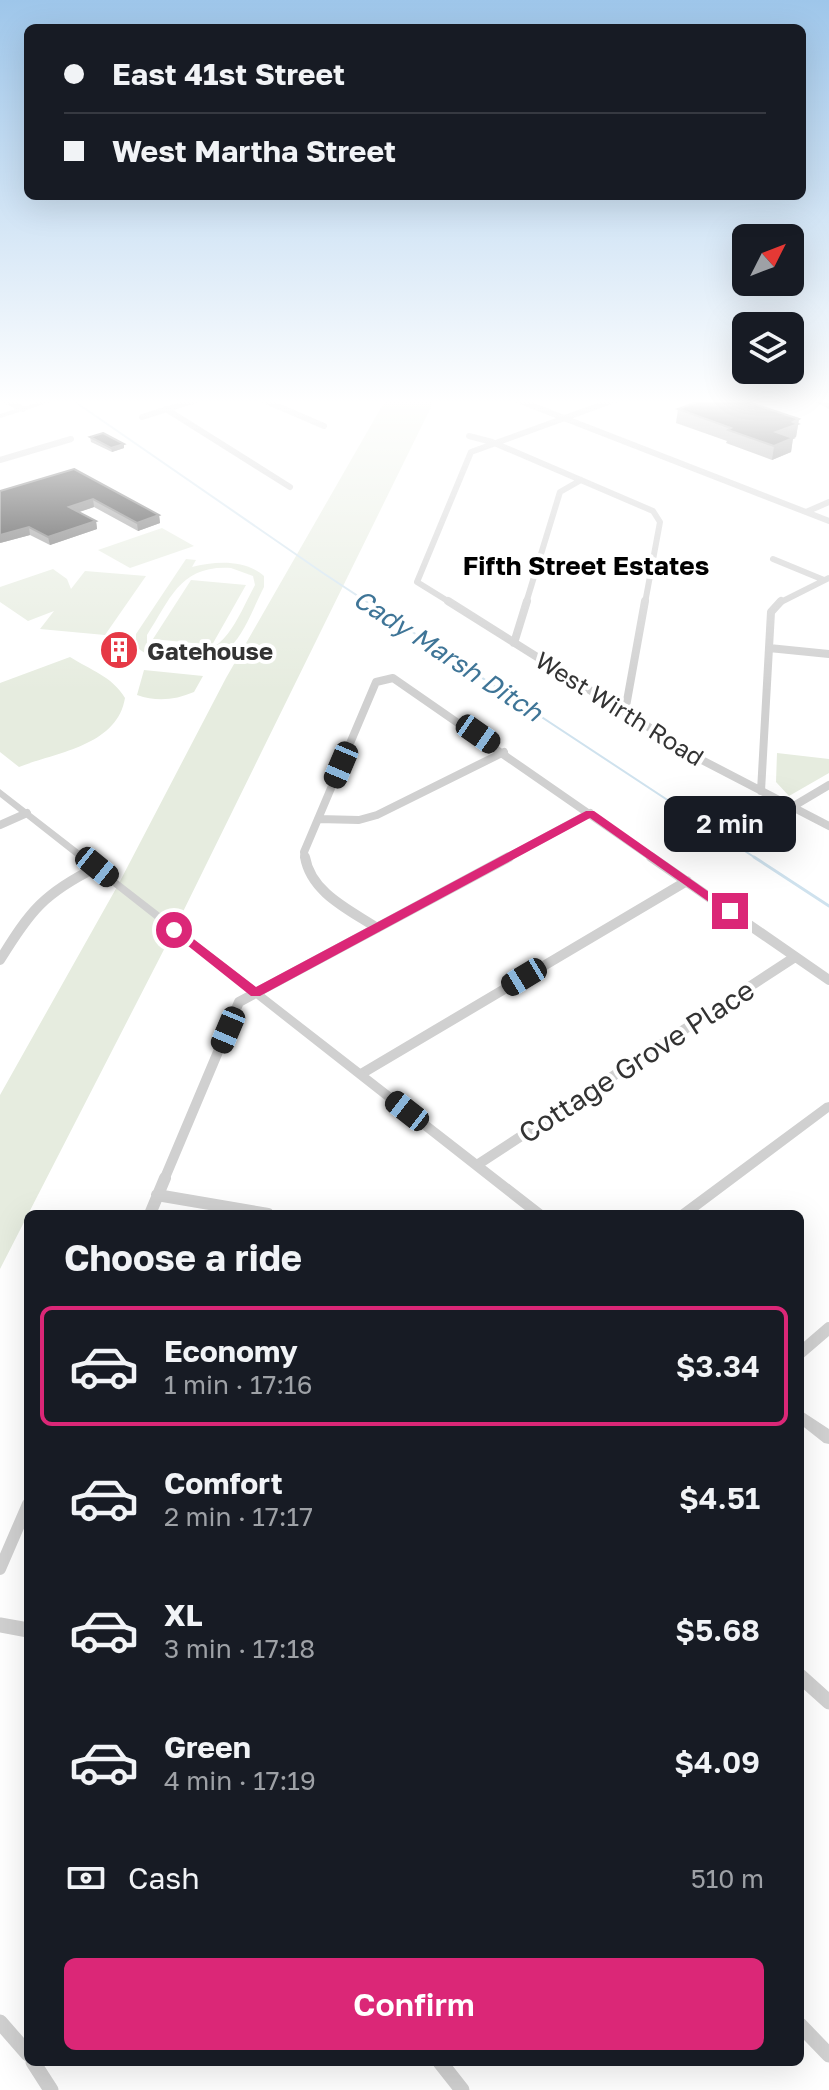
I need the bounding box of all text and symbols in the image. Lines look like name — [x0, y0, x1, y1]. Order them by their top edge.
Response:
text: East 41st Street — [112, 56, 345, 92]
text: West Martha Street — [112, 133, 396, 169]
north arrow — [732, 224, 804, 296]
map controls — [732, 224, 804, 384]
button: layers — [732, 312, 804, 384]
district label: Fifth Street Estates — [463, 550, 709, 581]
water label: Cady Marsh Ditch — [348, 582, 549, 728]
building icon: Gatehouse — [98, 629, 140, 671]
place label: Gatehouse — [147, 636, 273, 665]
street label: West Wirth Road — [531, 645, 709, 771]
car — [451, 710, 505, 758]
car — [321, 738, 361, 792]
callout: 2 min — [664, 795, 796, 851]
text: 2 min — [696, 808, 764, 839]
car — [71, 843, 123, 891]
route end — [712, 893, 748, 929]
route start — [156, 912, 192, 948]
car — [497, 954, 551, 1000]
street label: Cottage Grove Place — [512, 973, 760, 1149]
car — [208, 1003, 248, 1057]
car — [381, 1087, 433, 1135]
text: Choose a ride — [64, 1236, 302, 1279]
icon: car — [68, 1330, 140, 1402]
text: Economy — [164, 1333, 298, 1369]
text: $3.34 — [676, 1348, 760, 1384]
text: 1 min · 17:16 — [164, 1369, 312, 1400]
icon: car — [68, 1462, 140, 1534]
text: Comfort — [164, 1465, 283, 1501]
text: $4.51 — [679, 1480, 760, 1516]
text: 2 min · 17:17 — [164, 1501, 313, 1532]
icon: car — [68, 1594, 140, 1666]
text: XL — [164, 1597, 203, 1633]
text: $5.68 — [675, 1612, 760, 1648]
text: 3 min · 17:18 — [164, 1633, 315, 1664]
icon: car — [68, 1726, 140, 1798]
text: Green — [164, 1729, 251, 1765]
text: $4.09 — [674, 1744, 760, 1780]
text: 4 min · 17:19 — [164, 1765, 316, 1796]
icon: cash — [64, 1856, 108, 1900]
text: Cash — [128, 1860, 200, 1896]
text: 510 m — [691, 1863, 764, 1894]
button: Confirm — [64, 1958, 764, 2050]

